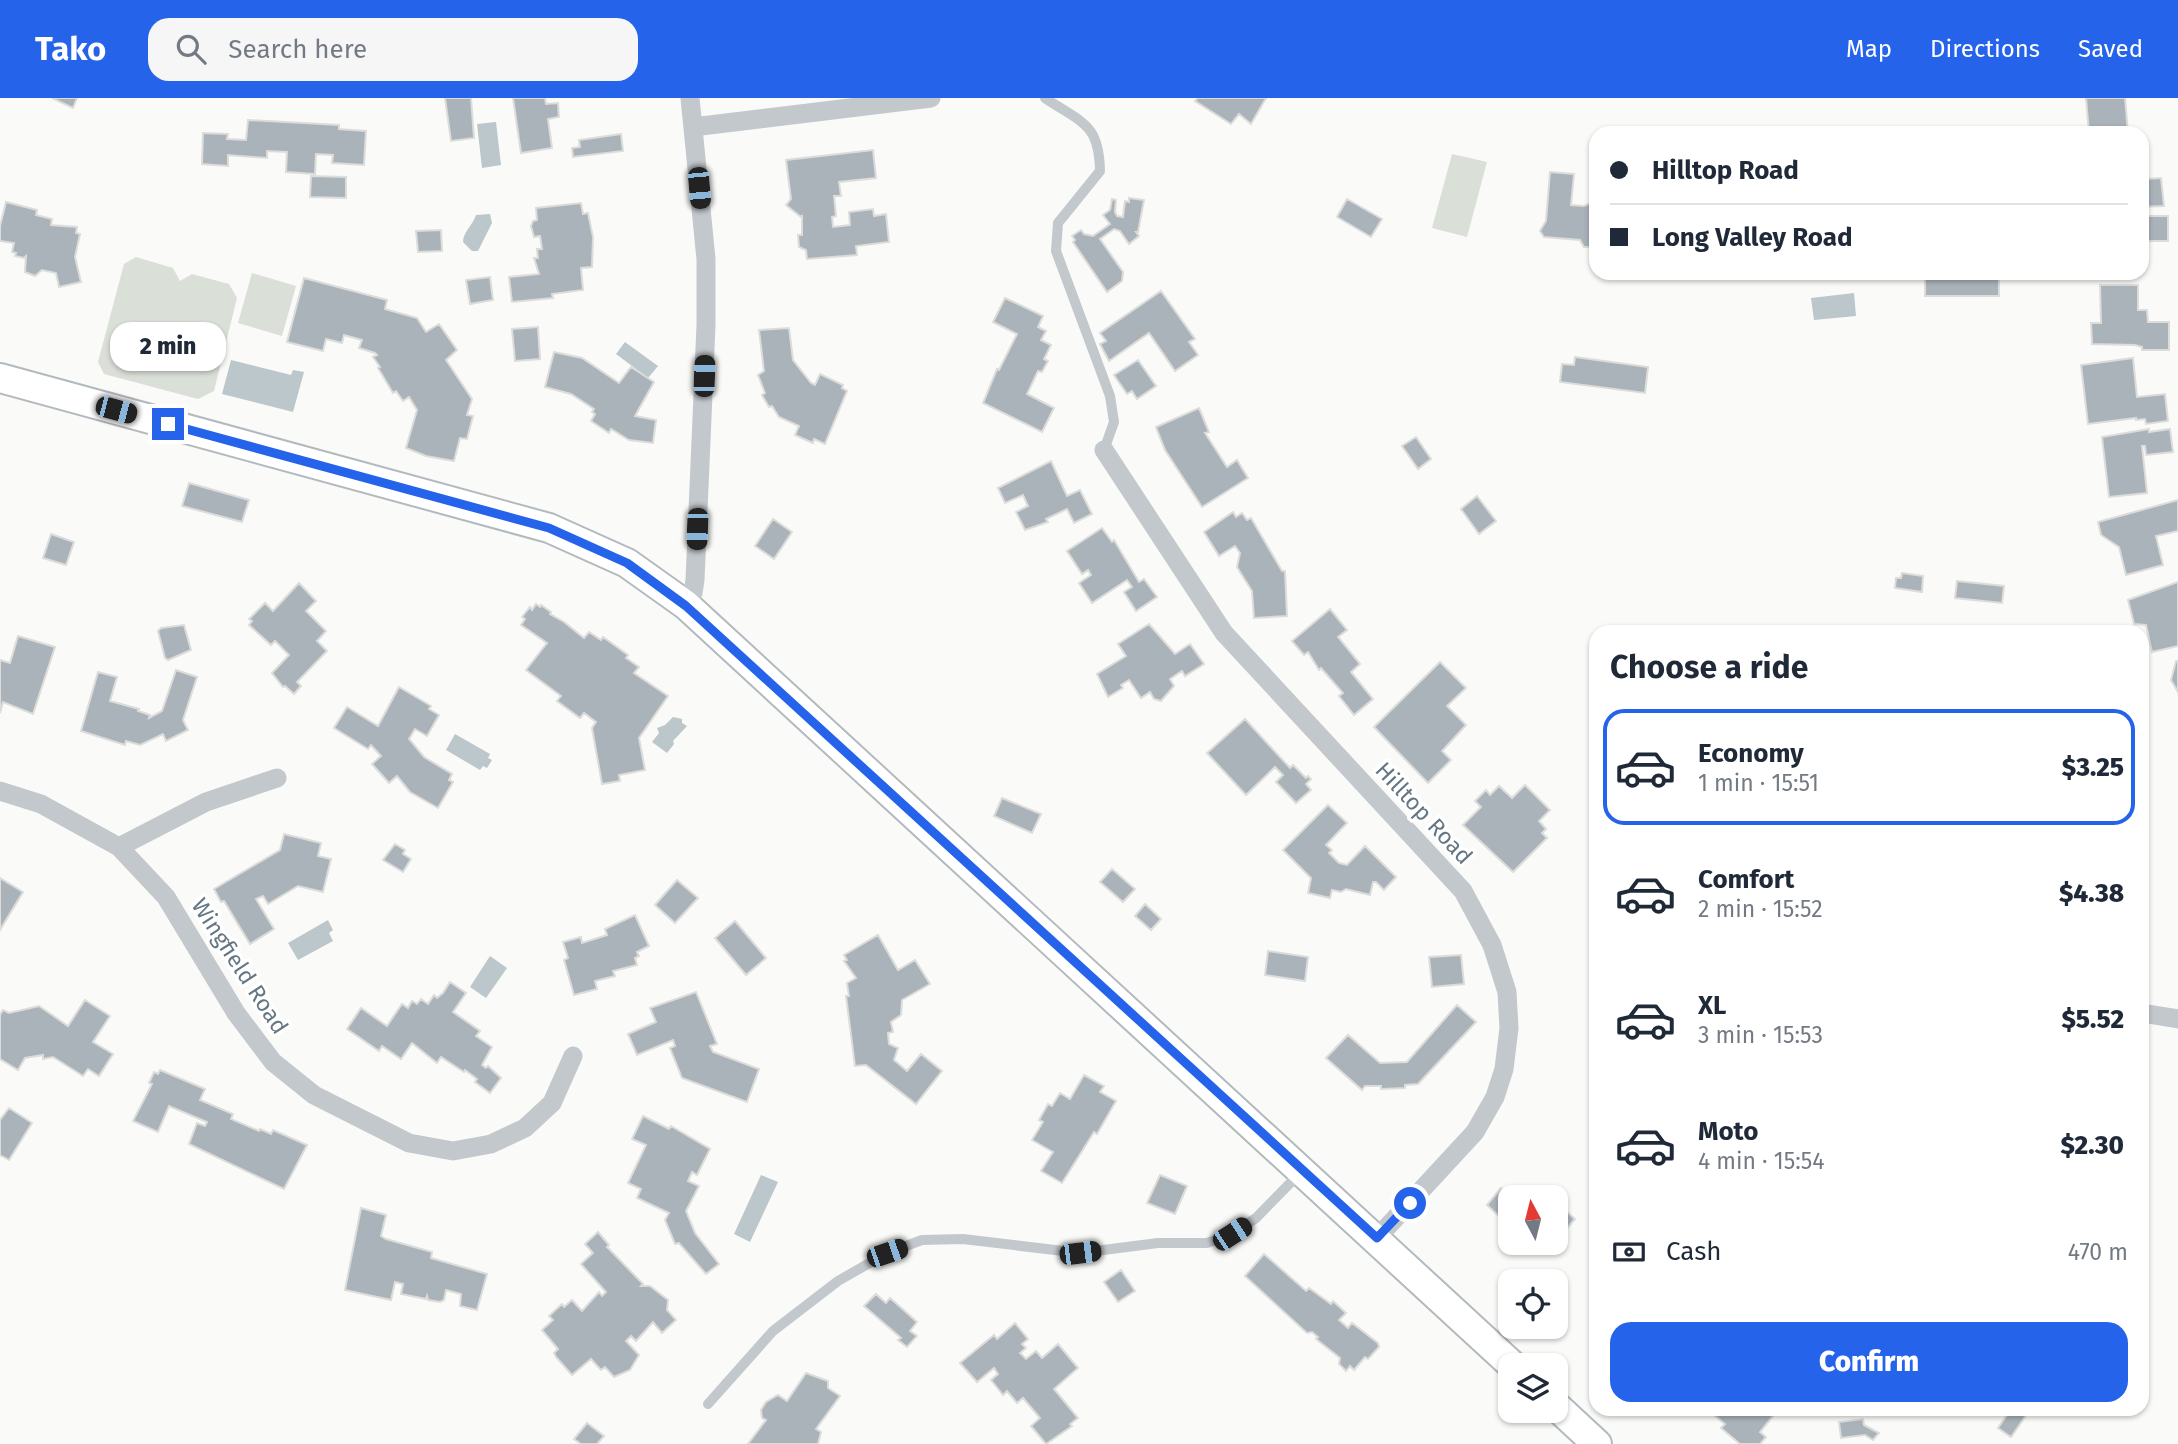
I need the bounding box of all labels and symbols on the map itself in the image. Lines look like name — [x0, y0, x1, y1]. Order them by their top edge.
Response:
car — [687, 166, 712, 210]
callout: 2 min — [110, 322, 226, 372]
car — [693, 355, 716, 397]
car — [93, 394, 140, 426]
route end — [152, 408, 184, 440]
car — [686, 508, 709, 550]
street label: Hilltop Road — [1370, 756, 1478, 870]
street label: Wingfield Road — [186, 893, 294, 1039]
north arrow — [1498, 1185, 1568, 1255]
route start — [1394, 1187, 1426, 1219]
car — [1209, 1214, 1256, 1254]
car — [864, 1236, 911, 1270]
car — [1058, 1240, 1103, 1266]

